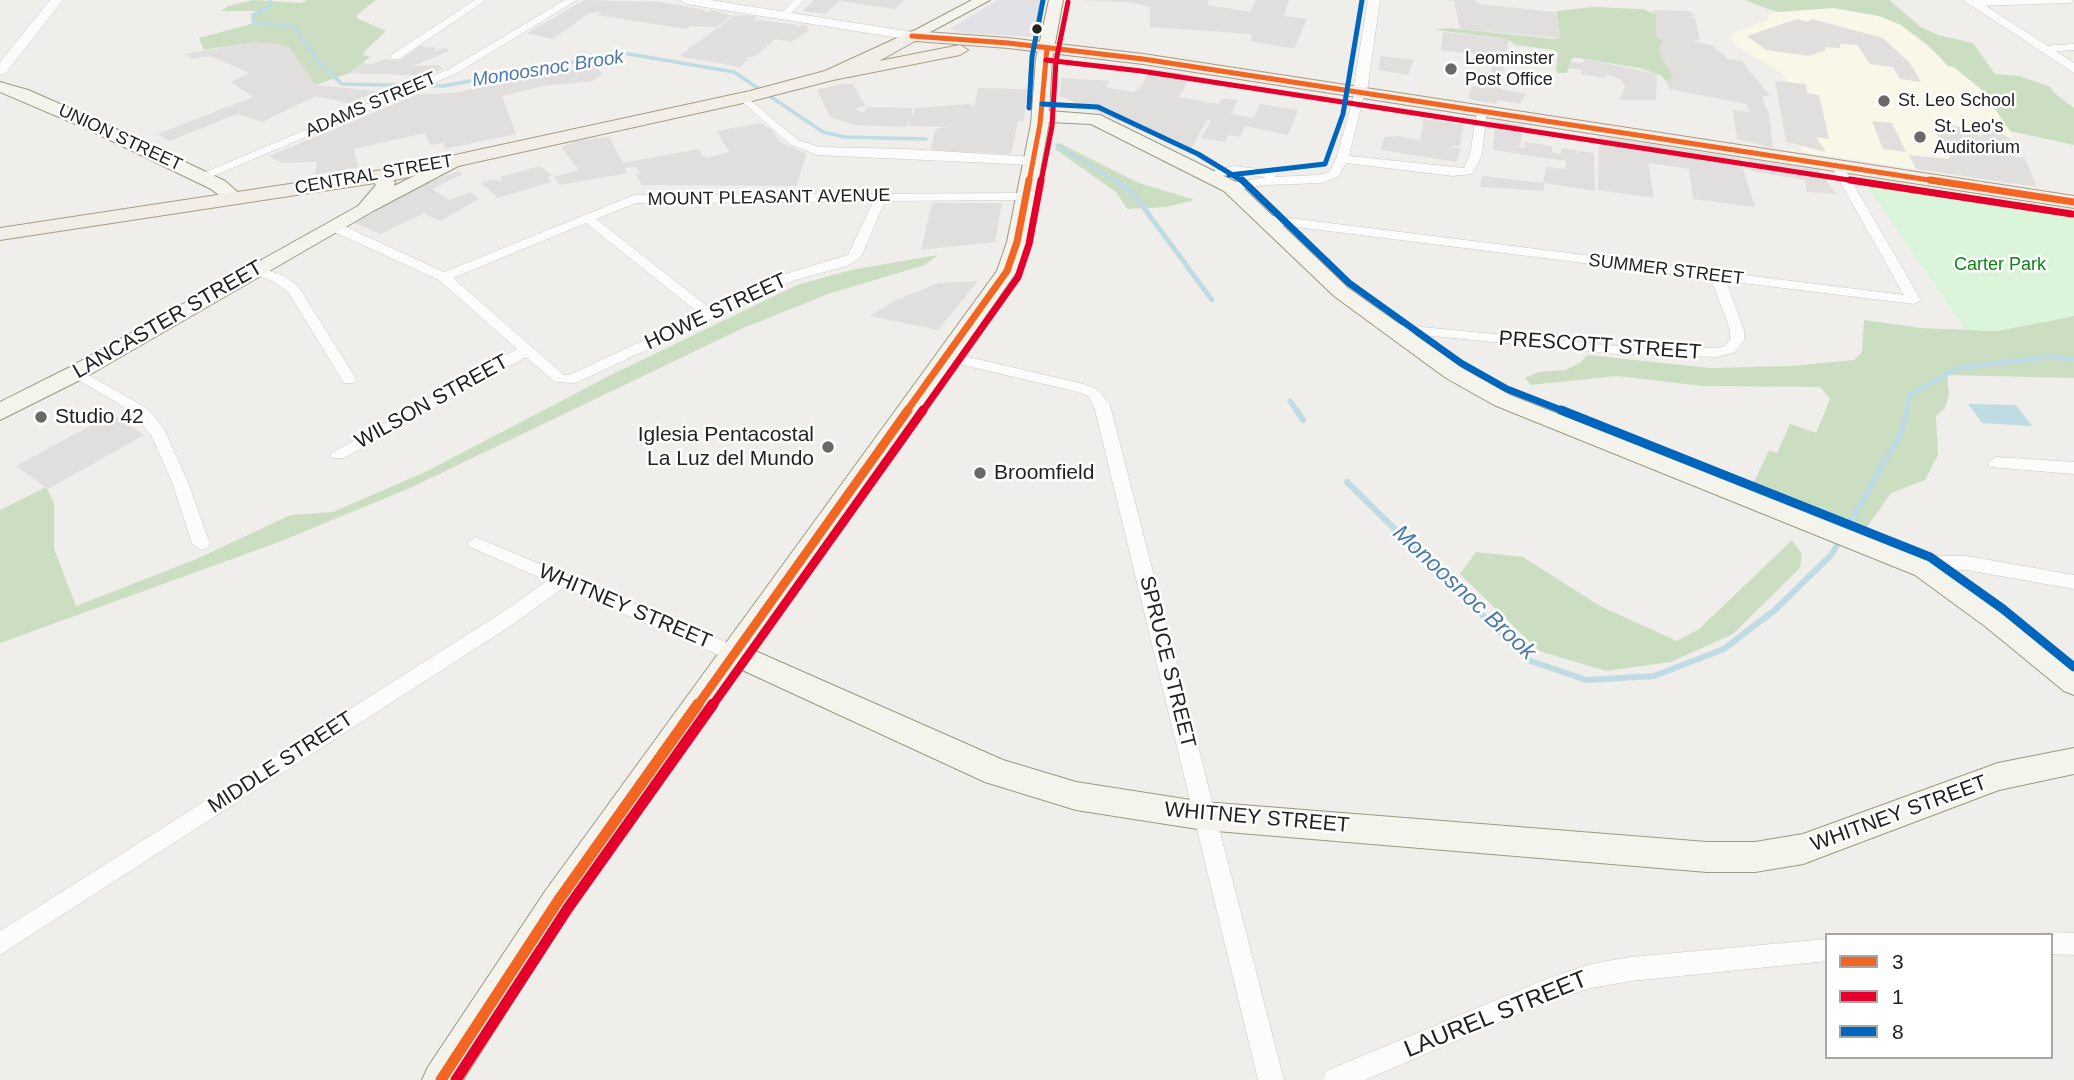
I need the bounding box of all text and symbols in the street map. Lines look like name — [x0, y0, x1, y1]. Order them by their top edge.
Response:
unlabelled marker — [1030, 22, 1044, 36]
water label: Monoosnoc Brook — [471, 46, 625, 92]
place label: Leominster Post Office — [1465, 48, 1554, 90]
marker: Leominster Post Office — [1443, 61, 1459, 77]
street label: ADAMS STREET — [302, 68, 440, 142]
place label: St. Leo School — [1898, 90, 2015, 112]
marker: St. Leo School — [1876, 93, 1892, 109]
street label: UNION STREET — [55, 100, 185, 176]
place label: St. Leo's Auditorium — [1934, 116, 2020, 158]
marker: St. Leo's Auditorium — [1912, 129, 1928, 145]
street label: CENTRAL STREET — [293, 150, 455, 200]
street label: MOUNT PLEASANT AVENUE — [647, 185, 891, 211]
street label: SUMMER STREET — [1587, 250, 1745, 290]
park label: Carter Park — [1954, 254, 2046, 276]
street label: LANCASTER STREET — [69, 255, 267, 385]
street label: HOWE STREET — [641, 268, 791, 356]
street label: PRESCOTT STREET — [1498, 326, 1702, 366]
street label: WILSON STREET — [351, 349, 513, 455]
place label: Studio 42 — [55, 404, 144, 430]
marker: Studio 42 — [33, 409, 49, 425]
place label: Iglesia Pentacostal La Luz del Mundo — [638, 422, 814, 472]
marker: Iglesia Pentacostal La Luz del Mundo — [820, 439, 836, 455]
place label: Broomfield — [994, 460, 1094, 486]
marker: Broomfield — [972, 465, 988, 481]
water label: Monoosnoc Brook — [1387, 520, 1541, 666]
street label: WHITNEY STREET — [535, 559, 715, 655]
street label: SPRUCE STREET — [1133, 573, 1201, 751]
street label: MIDDLE STREET — [204, 707, 358, 819]
street label: WHITNEY STREET — [1808, 770, 1990, 858]
street label: WHITNEY STREET — [1164, 797, 1350, 839]
legend — [1826, 933, 2053, 1059]
text: 3 — [1892, 950, 1904, 973]
street label: LAUREL STREET — [1400, 965, 1592, 1065]
text: 1 — [1892, 985, 1904, 1008]
text: 8 — [1892, 1020, 1904, 1043]

